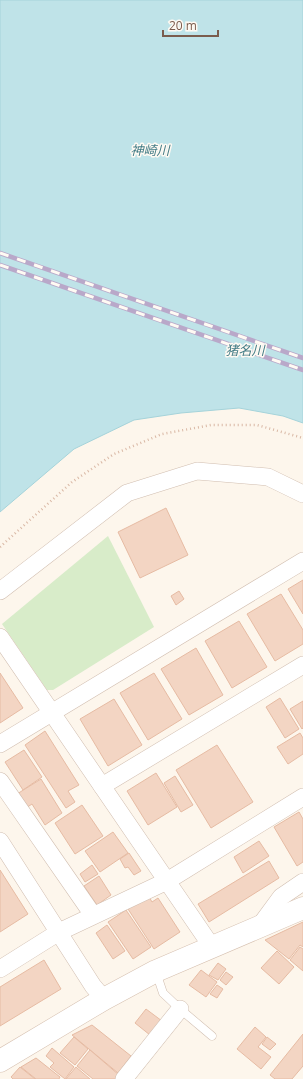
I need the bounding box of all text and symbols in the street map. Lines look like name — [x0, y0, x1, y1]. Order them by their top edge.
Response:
scale bar — [163, 12, 218, 38]
text: 20 m — [169, 17, 197, 34]
water label: 神崎川 — [130, 141, 171, 159]
water label: 猪名川 — [225, 341, 266, 359]

